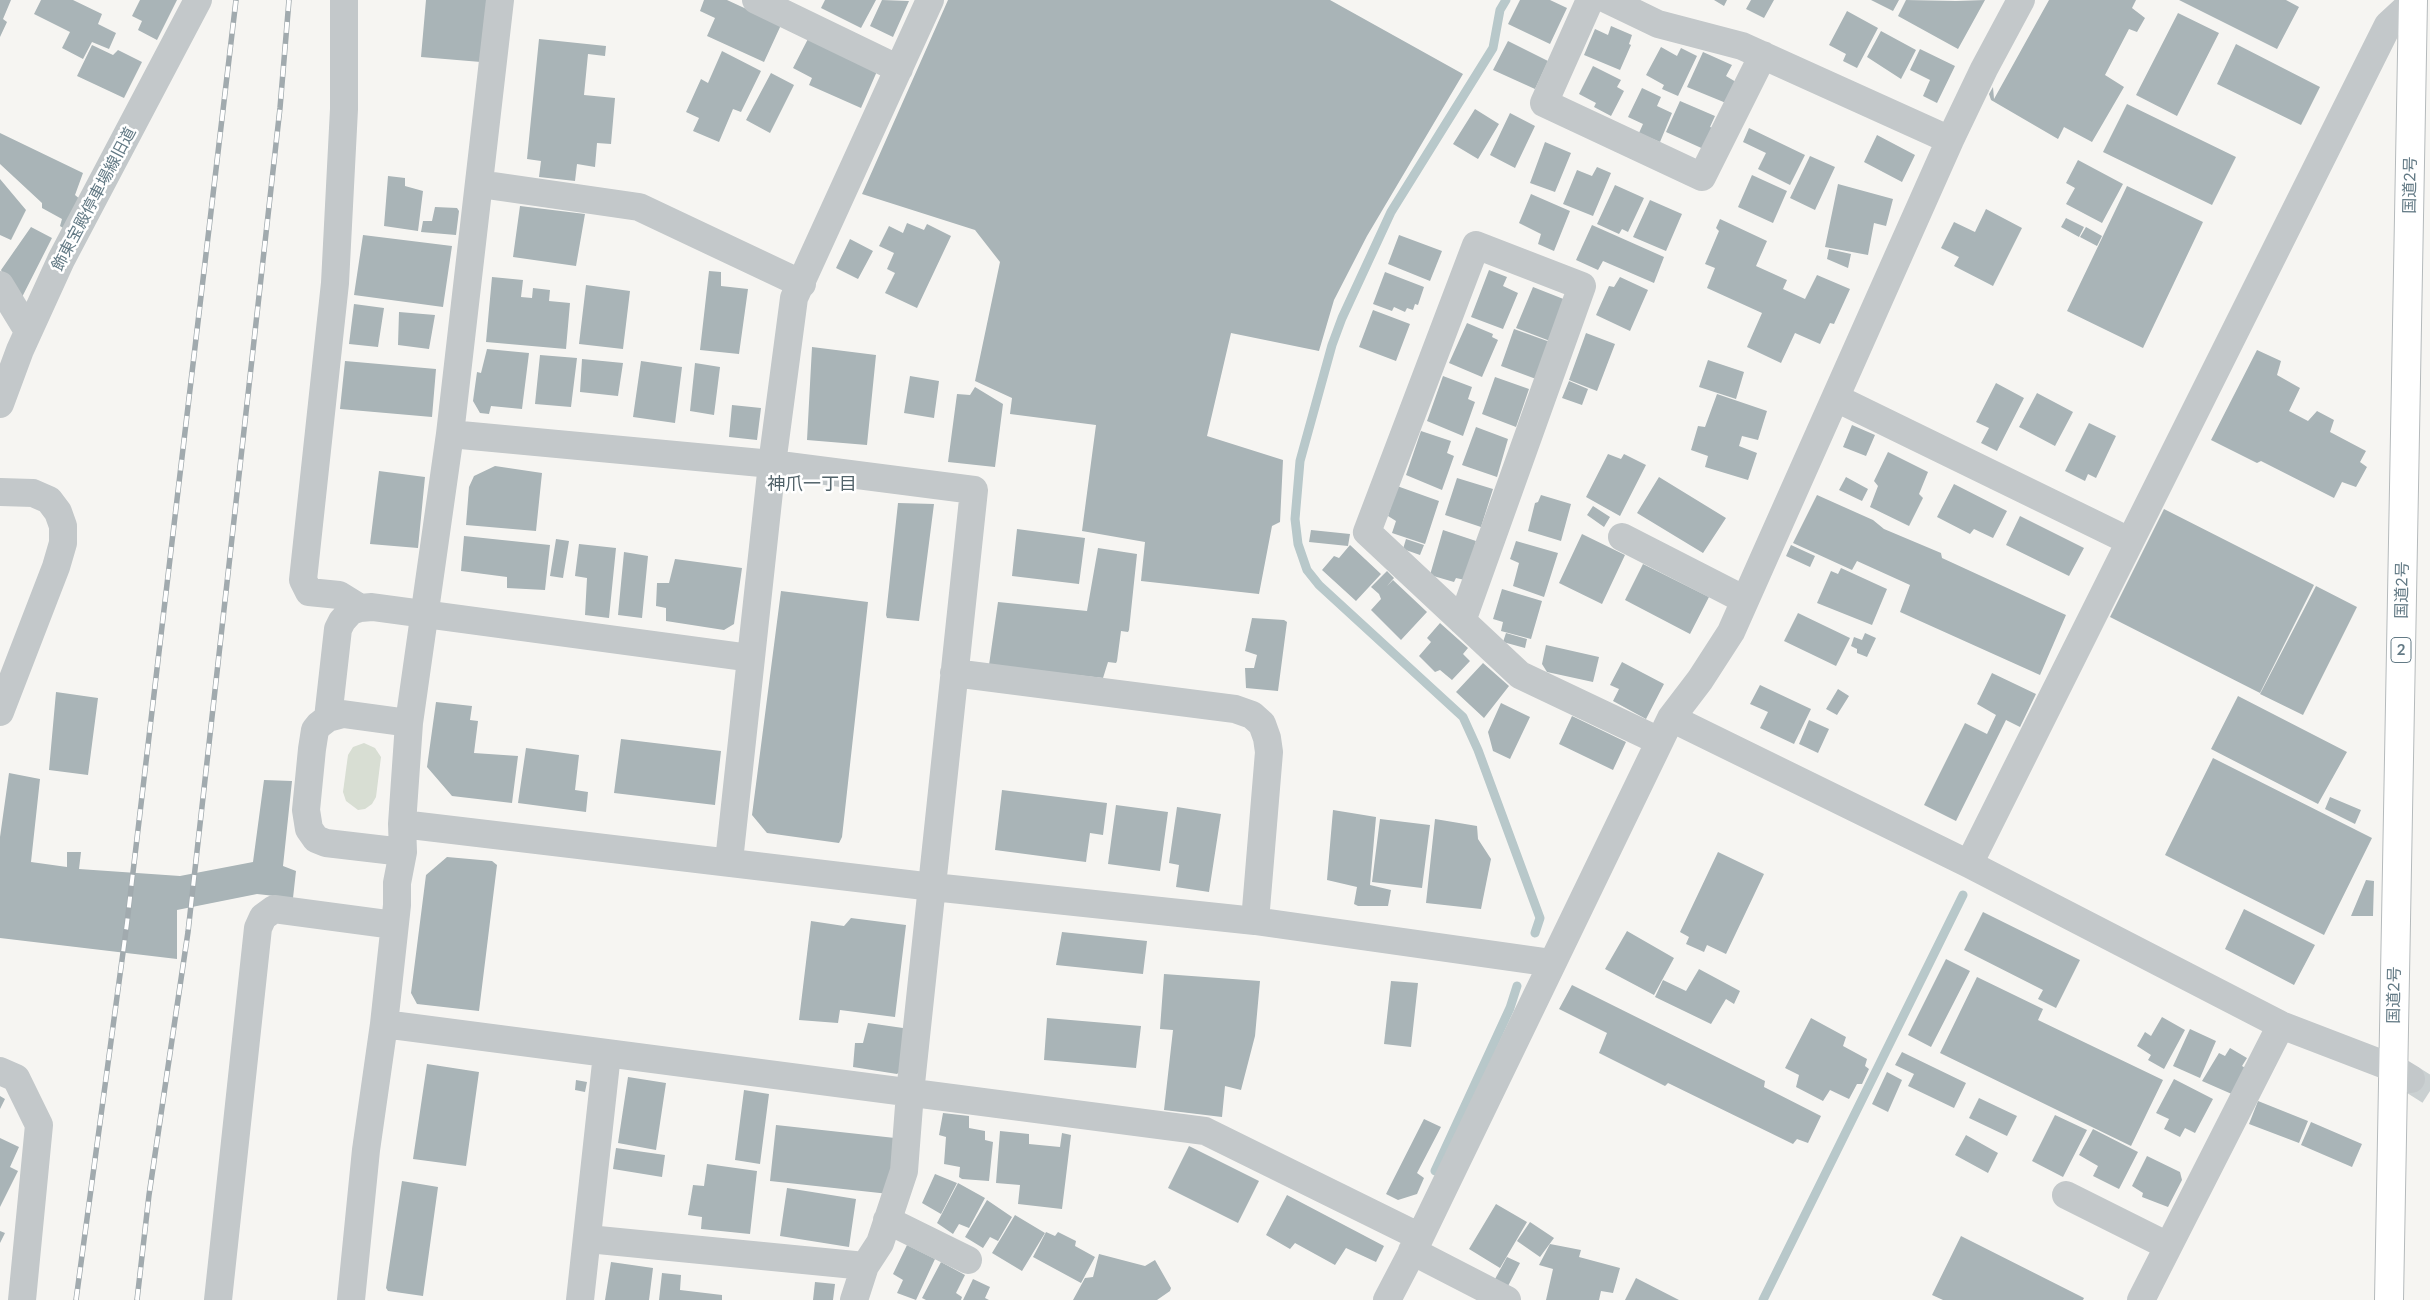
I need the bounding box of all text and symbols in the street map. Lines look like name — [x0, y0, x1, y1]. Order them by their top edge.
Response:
street label: 飾東宝殿停車場線旧道 — [48, 124, 140, 274]
street label: 国道2号 — [2400, 156, 2420, 214]
district label: 神爪一丁目 — [767, 473, 857, 495]
street label: 国道2号 — [2392, 561, 2412, 619]
road number: 2 — [2391, 638, 2411, 662]
street label: 国道2号 — [2384, 966, 2404, 1024]

